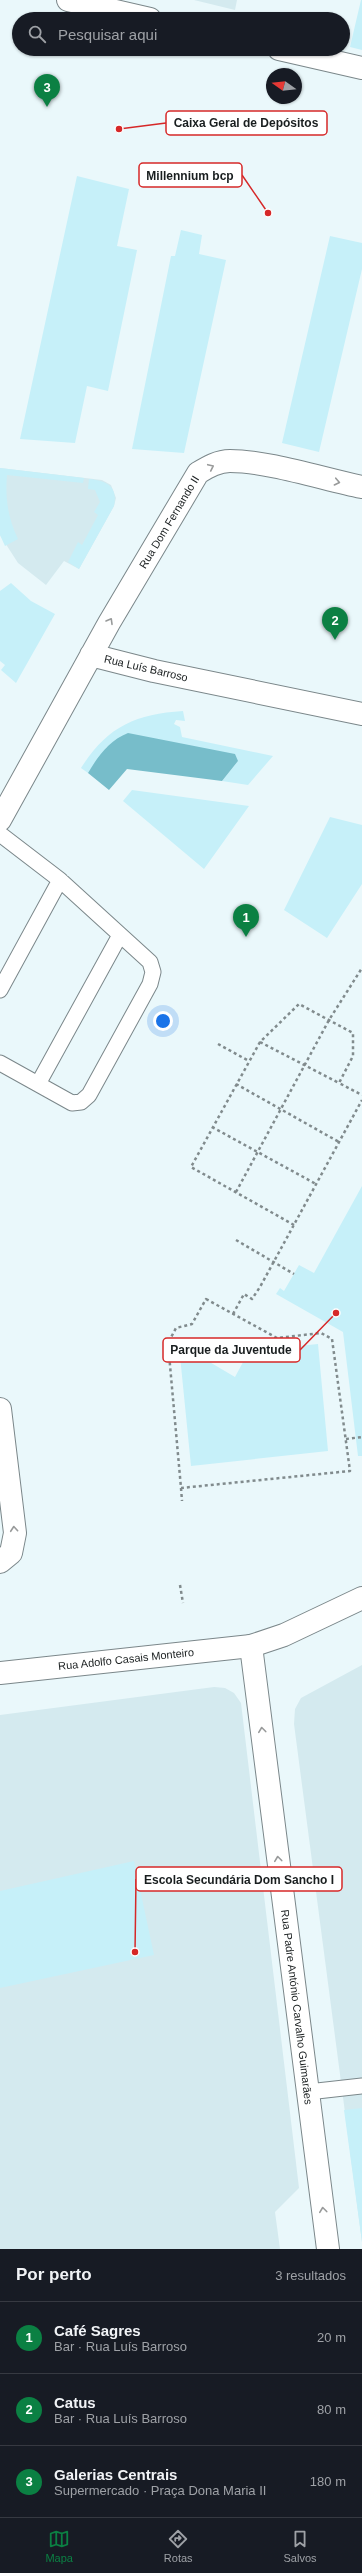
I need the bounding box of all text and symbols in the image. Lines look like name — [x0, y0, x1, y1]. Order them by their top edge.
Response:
search box — [12, 12, 350, 56]
icon: search — [26, 23, 48, 45]
text: Pesquisar aqui — [58, 26, 157, 43]
north arrow — [266, 68, 302, 104]
pin: 3 — [34, 74, 60, 107]
callout: Caixa Geral de Depósitos — [166, 111, 327, 135]
text: Caixa Geral de Depósitos — [174, 116, 319, 130]
callout: Millennium bcp — [139, 163, 242, 187]
text: Millennium bcp — [146, 169, 234, 183]
one-way arrow — [206, 464, 214, 472]
street label: Rua Dom Fernando II — [137, 474, 201, 570]
one-way arrow — [334, 478, 341, 486]
pin: 2 — [322, 607, 348, 640]
one-way arrow — [106, 618, 113, 625]
street label: Rua Luís Barroso — [103, 653, 189, 683]
pin: 1 — [233, 904, 259, 937]
your location — [153, 1011, 173, 1031]
callout: Parque da Juventude — [163, 1338, 300, 1362]
text: Parque da Juventude — [170, 1343, 292, 1357]
one-way arrow — [10, 1526, 19, 1532]
street label: Rua Adolfo Casais Monteiro — [58, 1646, 194, 1672]
one-way arrow — [258, 1727, 267, 1733]
one-way arrow — [274, 1856, 283, 1862]
callout: Escola Secundária Dom Sancho I — [136, 1867, 342, 1891]
text: Escola Secundária Dom Sancho I — [144, 1873, 334, 1887]
street label: Rua Padre António Carvalho Guimarães — [279, 1909, 315, 2106]
one-way arrow — [319, 2207, 328, 2213]
text: Por perto — [16, 2265, 92, 2284]
text: 3 resultados — [275, 2268, 346, 2283]
text: Café Sagres — [54, 2322, 141, 2339]
text: 1 — [25, 2330, 33, 2345]
text: 20 m — [317, 2330, 346, 2345]
text: Bar · Rua Luís Barroso — [54, 2339, 187, 2354]
text: Catus — [54, 2394, 96, 2411]
text: 2 — [25, 2402, 33, 2417]
text: 80 m — [317, 2402, 346, 2417]
text: Bar · Rua Luís Barroso — [54, 2411, 187, 2426]
text: Galerias Centrais — [54, 2466, 177, 2483]
text: 3 — [25, 2474, 33, 2489]
text: 180 m — [310, 2474, 346, 2489]
text: Supermercado · Praça Dona Maria II — [54, 2483, 266, 2498]
tab: Mapa — [45, 2528, 73, 2564]
tab: Rotas — [164, 2528, 193, 2564]
tab: Salvos — [284, 2528, 317, 2564]

